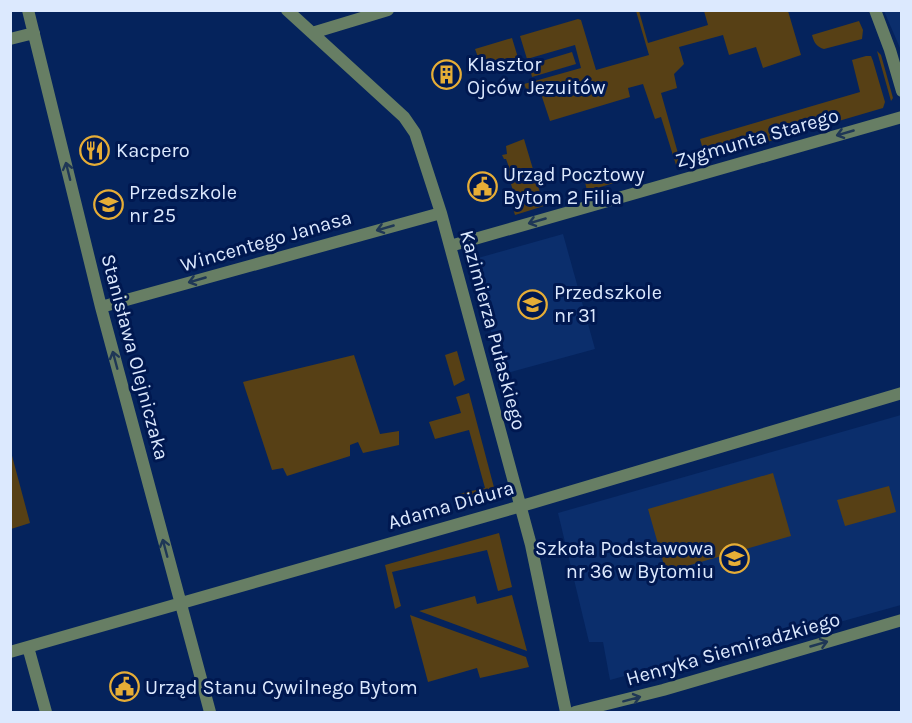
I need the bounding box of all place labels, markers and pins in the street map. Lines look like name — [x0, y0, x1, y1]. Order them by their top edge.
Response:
place label: Klasztor Ojców Jezuitów — [467, 53, 606, 99]
building icon: Klasztor Ojców Jezuitów — [430, 59, 462, 91]
restaurant icon: Kacpero — [79, 134, 111, 166]
place label: Kacpero — [116, 139, 190, 162]
place label: Urząd Pocztowy Bytom 2 Filia — [503, 163, 644, 209]
public building icon: Urząd Pocztowy Bytom 2 Filia — [466, 170, 498, 202]
place label: Przedszkole nr 25 — [129, 181, 237, 227]
school or university icon: Przedszkole nr 25 — [92, 188, 124, 220]
place label: Przedszkole nr 31 — [554, 281, 662, 327]
school or university icon: Przedszkole nr 31 — [517, 288, 549, 320]
place label: Szkoła Podstawowa nr 36 w Bytomiu — [535, 537, 714, 583]
school or university icon: Szkoła Podstawowa nr 36 w Bytomiu — [719, 543, 751, 575]
public building icon: Urząd Stanu Cywilnego Bytom — [108, 671, 140, 703]
place label: Urząd Stanu Cywilnego Bytom — [145, 676, 418, 699]

